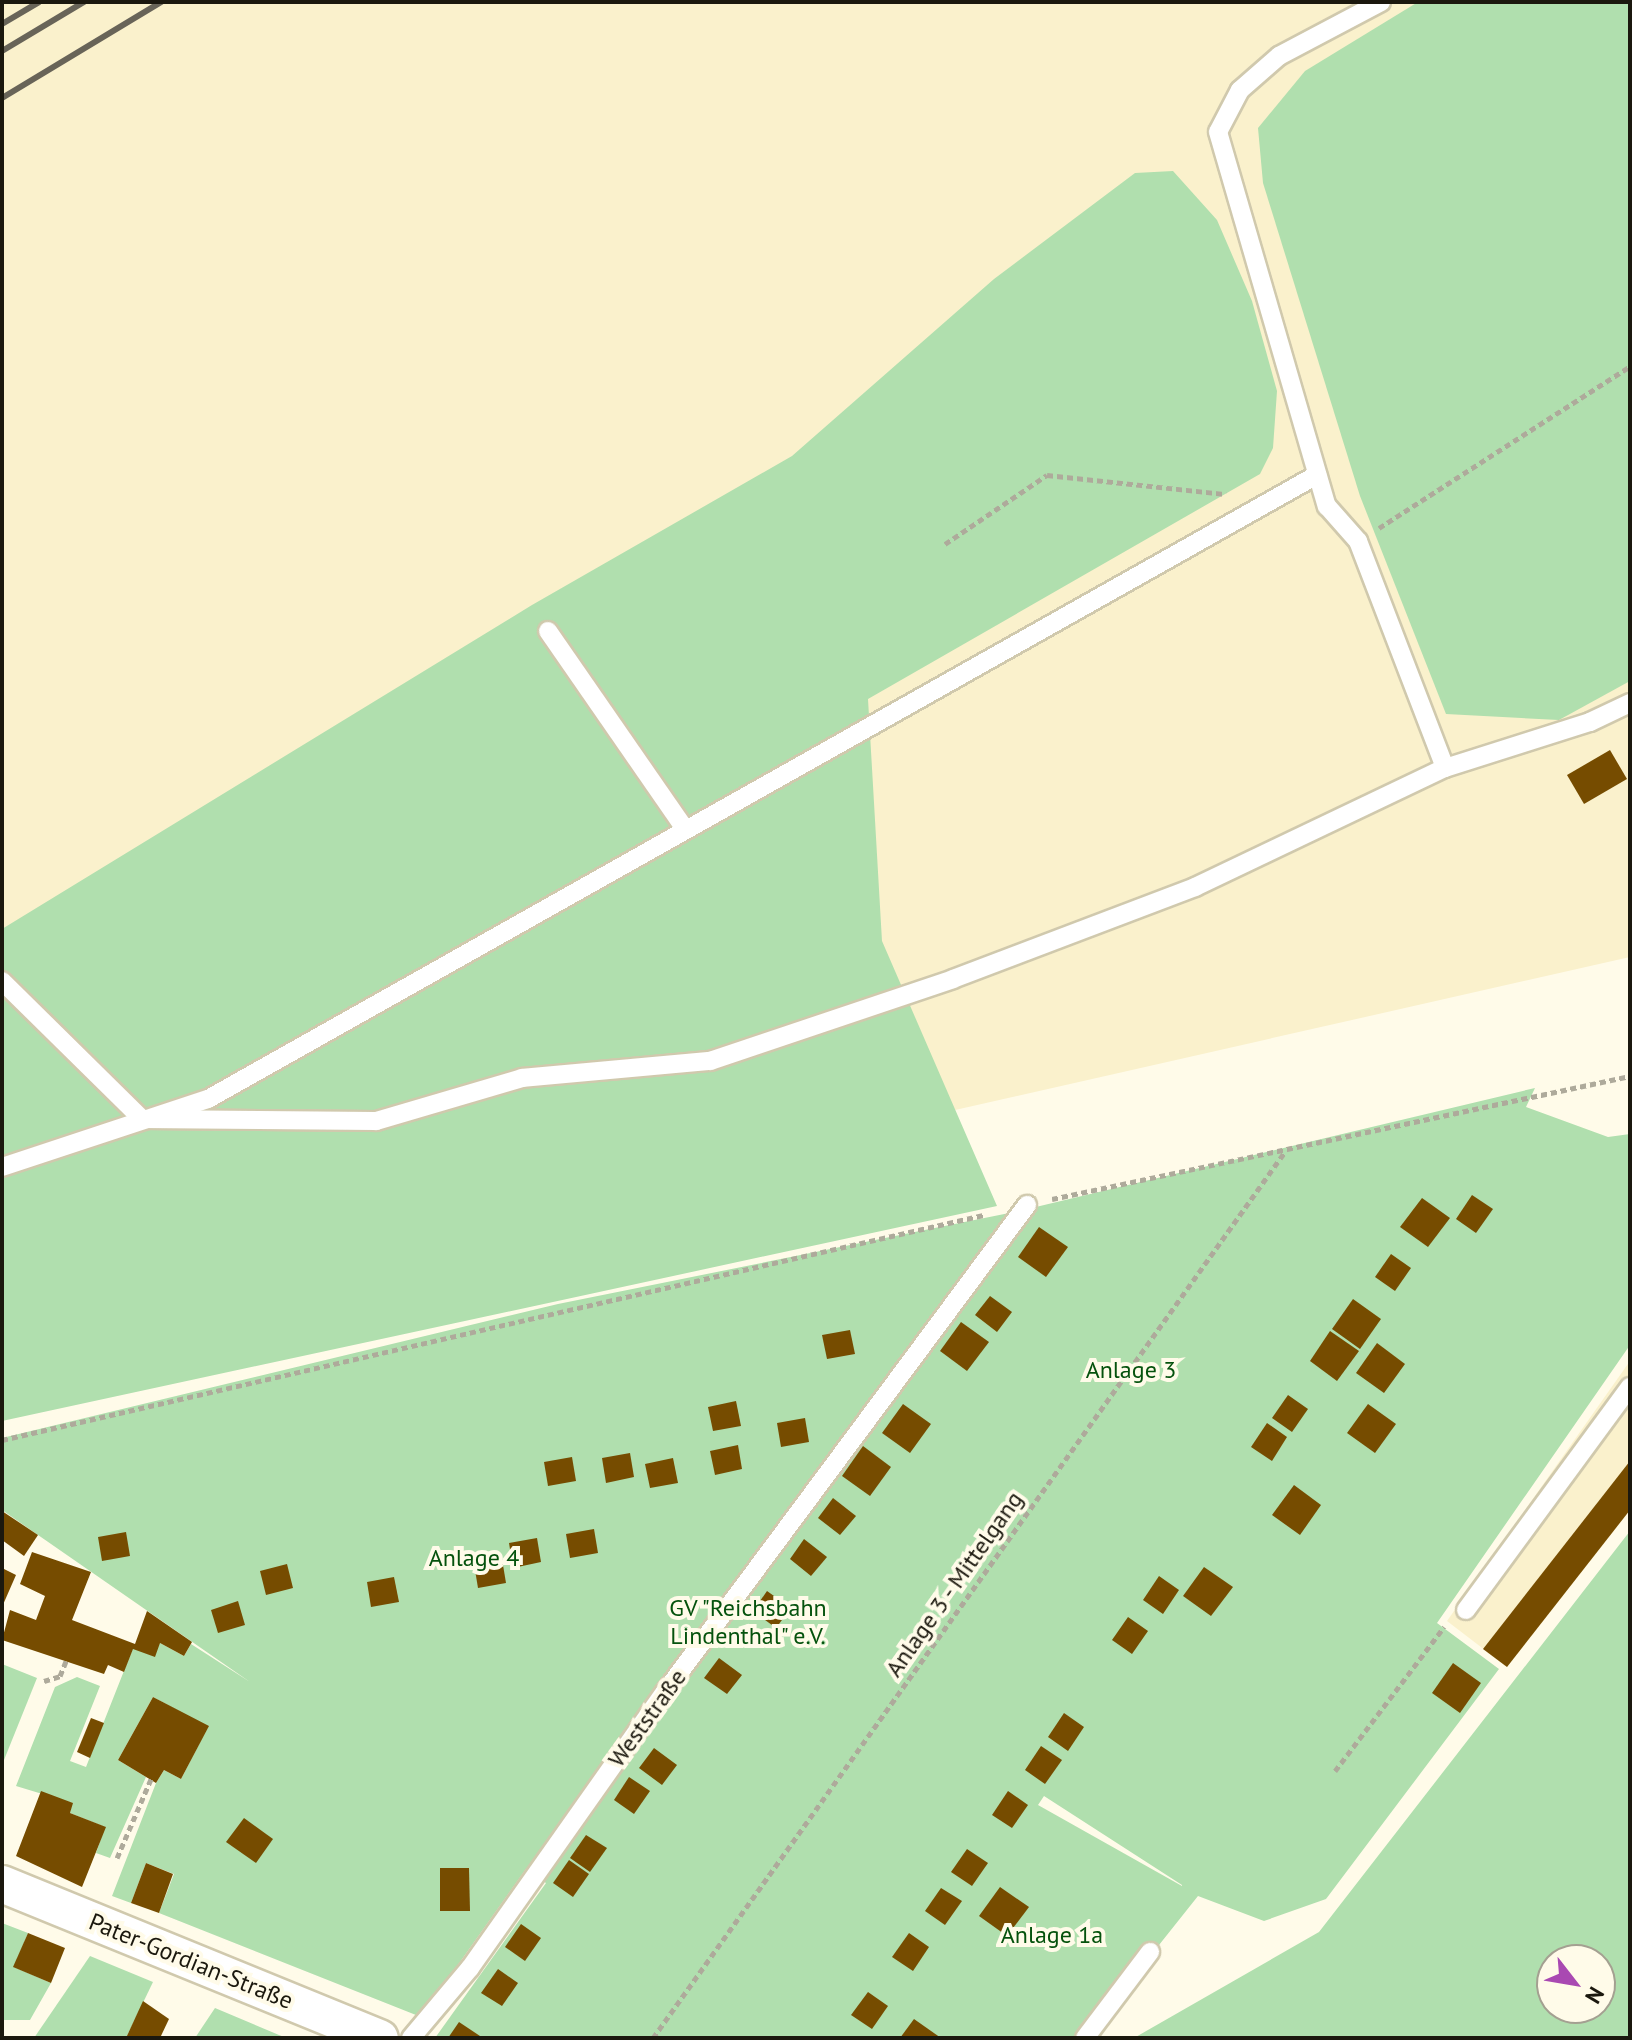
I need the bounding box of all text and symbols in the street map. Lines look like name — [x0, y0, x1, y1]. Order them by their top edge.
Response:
park label: Anlage 3 — [1086, 1356, 1176, 1384]
street label: Anlage 3 - Mittelgang — [878, 1484, 1030, 1684]
park label: Anlage 4 — [429, 1544, 519, 1572]
park label: GV "Reichsbahn Lindenthal" e.V. — [668, 1594, 828, 1650]
street label: Weststraße — [602, 1663, 692, 1773]
street label: Pater-Gordian-Straße — [85, 1907, 297, 2015]
park label: Anlage 1a — [1001, 1921, 1103, 1949]
north arrow — [1536, 1944, 1616, 2024]
text: N — [1579, 1982, 1611, 2009]

